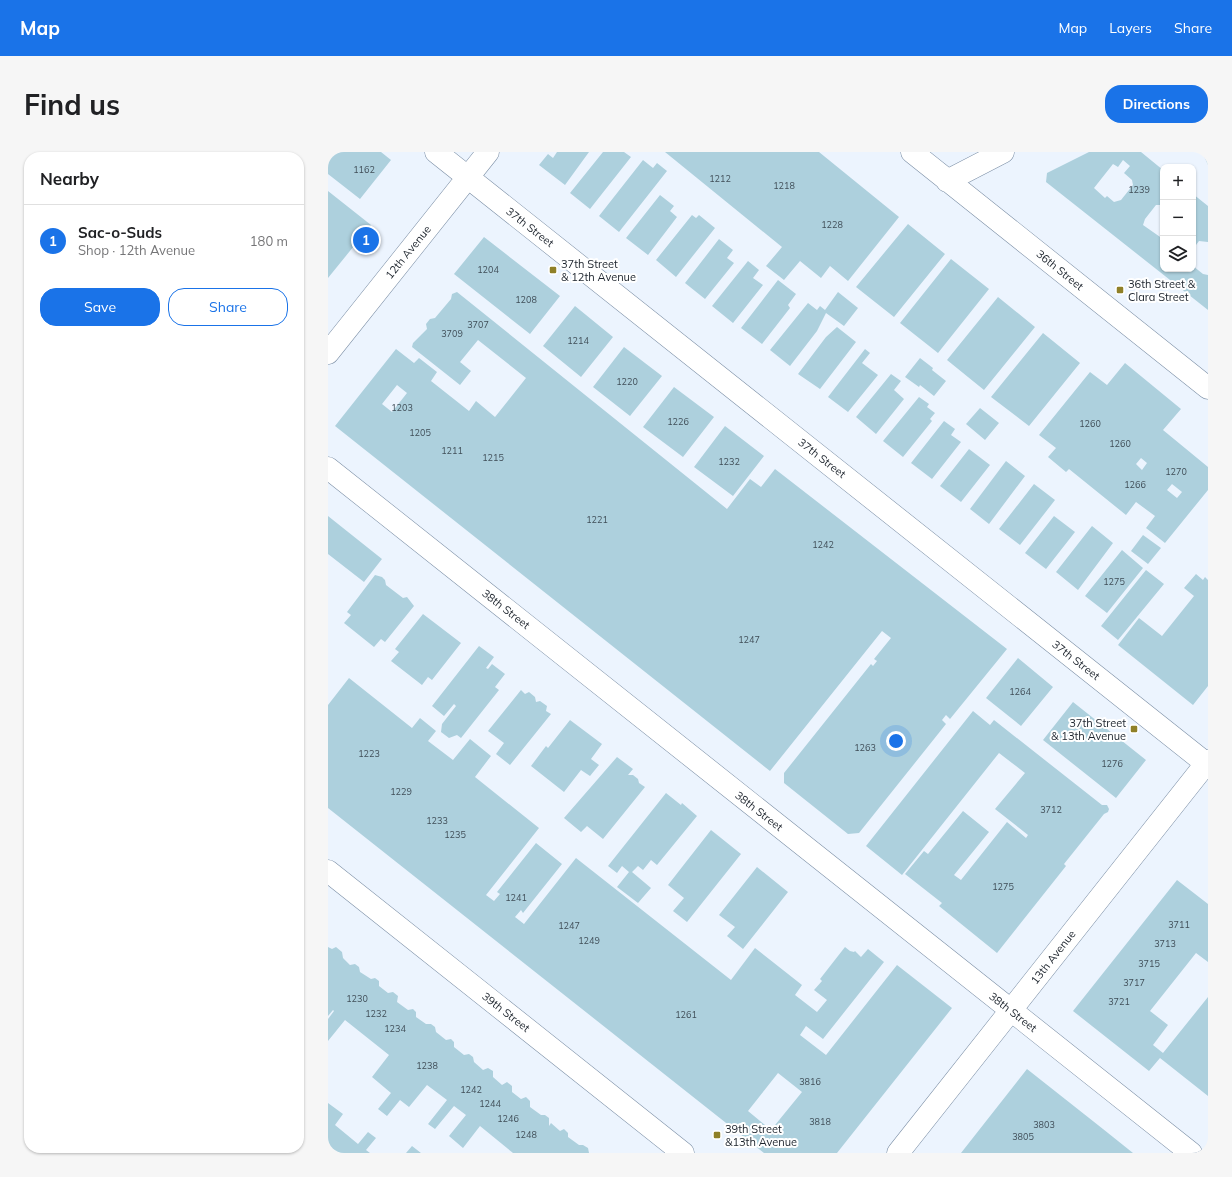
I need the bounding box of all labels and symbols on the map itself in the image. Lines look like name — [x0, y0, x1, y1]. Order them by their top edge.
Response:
house number: 1162 — [353, 164, 375, 175]
house number: 1212 — [709, 173, 731, 184]
house number: 1218 — [773, 180, 795, 191]
house number: 1239 — [1128, 184, 1150, 195]
street label: 37th Street — [503, 204, 557, 250]
house number: 1228 — [821, 219, 843, 230]
street label: 12th Avenue — [382, 222, 434, 282]
pin: 1 — [353, 225, 379, 255]
street label: 36th Street — [1034, 247, 1087, 293]
place label: 37th Street & 12th Avenue — [561, 257, 636, 284]
house number: 1204 — [477, 264, 499, 275]
marker: 37th Street & 12th Avenue — [548, 265, 558, 275]
place label: 36th Street & Clara Street — [1128, 277, 1196, 304]
marker: 36th Street & Clara Street — [1115, 285, 1125, 295]
house number: 1208 — [515, 294, 537, 305]
house number: 3707 — [467, 319, 489, 330]
house number: 3709 — [441, 328, 463, 339]
house number: 1214 — [567, 335, 589, 346]
house number: 1220 — [616, 376, 638, 387]
house number: 1203 — [391, 402, 413, 413]
house number: 1226 — [667, 416, 689, 427]
house number: 1260 — [1079, 418, 1101, 429]
house number: 1205 — [409, 427, 431, 438]
street label: 37th Street — [795, 435, 849, 481]
house number: 1260 — [1109, 438, 1131, 449]
house number: 1211 — [441, 445, 463, 456]
house number: 1215 — [482, 452, 504, 463]
house number: 1232 — [718, 456, 740, 467]
house number: 1270 — [1165, 466, 1187, 477]
house number: 1266 — [1124, 479, 1146, 490]
house number: 1221 — [586, 514, 608, 525]
house number: 1242 — [812, 539, 834, 550]
house number: 1275 — [1103, 576, 1125, 587]
street label: 38th Street — [479, 586, 533, 632]
house number: 1247 — [738, 634, 760, 645]
street label: 37th Street — [1049, 637, 1103, 683]
house number: 1264 — [1009, 686, 1031, 697]
place label: 37th Street & 13th Avenue — [1051, 716, 1126, 743]
marker: 37th Street & 13th Avenue — [1129, 724, 1139, 734]
your location — [886, 731, 906, 751]
house number: 1263 — [854, 742, 876, 753]
house number: 1223 — [358, 748, 380, 759]
house number: 1276 — [1101, 758, 1123, 769]
house number: 1229 — [390, 786, 412, 797]
street label: 38th Street — [732, 788, 786, 834]
house number: 3712 — [1040, 804, 1062, 815]
house number: 1233 — [426, 815, 448, 826]
house number: 1235 — [444, 829, 466, 840]
house number: 1275 — [992, 881, 1014, 892]
house number: 1241 — [505, 892, 527, 903]
house number: 3711 — [1168, 919, 1190, 930]
house number: 1247 — [558, 920, 580, 931]
street label: 13th Avenue — [1028, 927, 1078, 987]
house number: 1249 — [578, 935, 600, 946]
house number: 3713 — [1154, 938, 1176, 949]
house number: 3715 — [1138, 958, 1160, 969]
house number: 3717 — [1123, 977, 1145, 988]
street label: 39th Street — [479, 989, 533, 1035]
street label: 38th Street — [986, 989, 1040, 1035]
house number: 1230 — [346, 993, 368, 1004]
house number: 3721 — [1108, 996, 1130, 1007]
house number: 1232 — [365, 1008, 387, 1019]
house number: 1261 — [675, 1009, 697, 1020]
house number: 1234 — [384, 1023, 406, 1034]
house number: 1238 — [416, 1060, 438, 1071]
house number: 3816 — [799, 1076, 821, 1087]
house number: 1242 — [460, 1084, 482, 1095]
house number: 1244 — [479, 1098, 501, 1109]
house number: 1246 — [497, 1113, 519, 1124]
house number: 3818 — [809, 1116, 831, 1127]
house number: 3803 — [1033, 1119, 1055, 1130]
place label: 39th Street &13th Avenue — [725, 1122, 797, 1149]
house number: 1248 — [515, 1129, 537, 1140]
marker: 39th Street &13th Avenue — [712, 1130, 722, 1140]
house number: 3805 — [1012, 1131, 1034, 1142]

